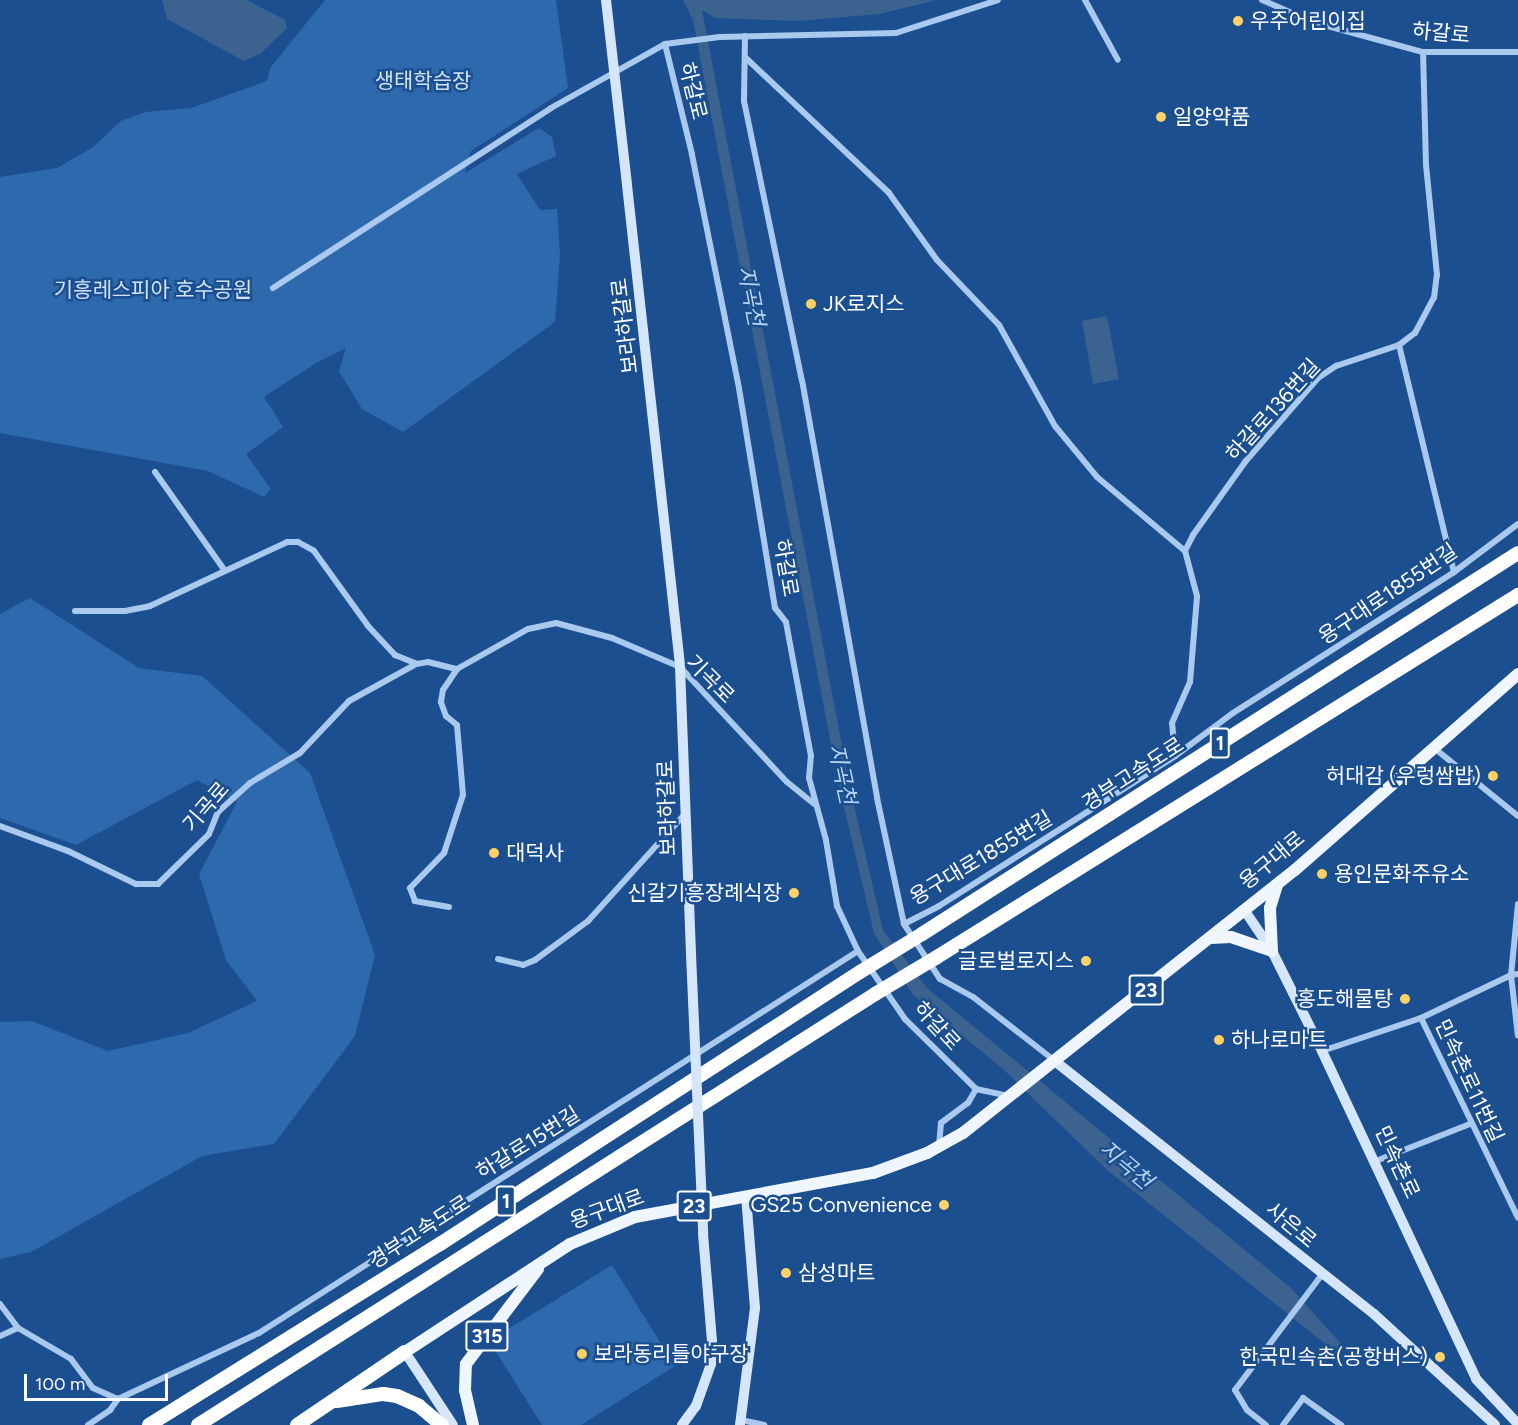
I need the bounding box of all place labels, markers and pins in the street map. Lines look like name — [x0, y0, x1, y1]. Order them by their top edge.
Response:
place label: 우주어린이집 — [1250, 8, 1366, 34]
marker: 우주어린이집 — [1231, 14, 1245, 28]
place label: 일양약품 — [1173, 104, 1250, 130]
marker: 일양약품 — [1154, 110, 1168, 124]
place label: JK로지스 — [823, 291, 905, 317]
marker: JK로지스 — [804, 297, 818, 311]
place label: 허대감 (우렁쌈밥) — [1326, 763, 1481, 789]
marker: 허대감 (우렁쌈밥) — [1486, 769, 1500, 783]
place label: 대덕사 — [506, 840, 564, 866]
marker: 대덕사 — [487, 846, 501, 860]
place label: 용인문화주유소 — [1334, 861, 1469, 887]
marker: 용인문화주유소 — [1315, 867, 1329, 881]
place label: 신갈기흥장례식장 — [627, 880, 782, 906]
marker: 신갈기흥장례식장 — [787, 886, 801, 900]
place label: 글로벌로지스 — [958, 948, 1074, 974]
marker: 글로벌로지스 — [1079, 954, 1093, 968]
place label: 홍도해물탕 — [1296, 986, 1393, 1012]
marker: 홍도해물탕 — [1398, 992, 1412, 1006]
place label: 하나로마트 — [1231, 1027, 1328, 1053]
marker: 하나로마트 — [1212, 1033, 1226, 1047]
place label: GS25 Convenience — [751, 1192, 932, 1218]
marker: GS25 Convenience — [937, 1198, 951, 1212]
place label: 삼성마트 — [798, 1260, 875, 1286]
marker: 삼성마트 — [779, 1266, 793, 1280]
place label: 보라동리틀야구장 — [594, 1341, 749, 1367]
place label: 한국민속촌(공항버스) — [1239, 1344, 1428, 1370]
marker: 보라동리틀야구장 — [575, 1347, 589, 1361]
marker: 한국민속촌(공항버스) — [1433, 1350, 1447, 1364]

